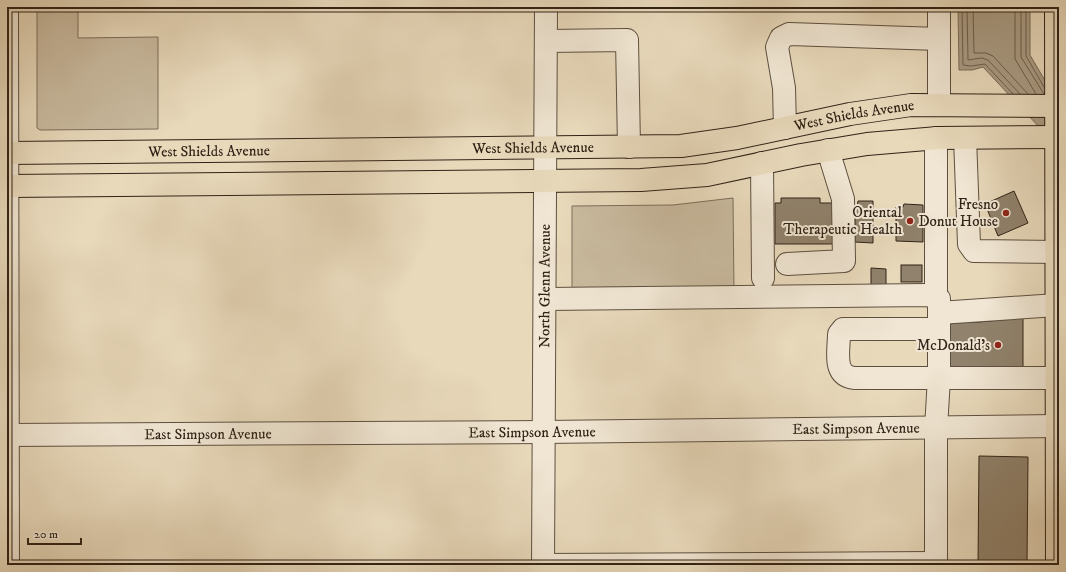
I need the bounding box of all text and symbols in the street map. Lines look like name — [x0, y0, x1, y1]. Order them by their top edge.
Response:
street label: West Shields Avenue — [791, 95, 915, 135]
street label: West Shields Avenue — [471, 137, 594, 158]
street label: West Shields Avenue — [147, 141, 270, 161]
place label: Fresno Donut House — [918, 195, 998, 231]
place label: Oriental Therapeutic Health — [783, 203, 902, 239]
marker: Fresno Donut House — [1001, 208, 1011, 218]
marker: Oriental Therapeutic Health — [905, 216, 915, 226]
street label: North Glenn Avenue — [535, 224, 554, 348]
place label: McDonald's — [917, 336, 990, 355]
marker: McDonald's — [993, 340, 1003, 350]
street label: East Simpson Avenue — [792, 418, 920, 439]
street label: East Simpson Avenue — [468, 422, 596, 442]
street label: East Simpson Avenue — [144, 424, 272, 444]
scale bar — [28, 520, 81, 546]
text: 20 m — [34, 527, 58, 542]

